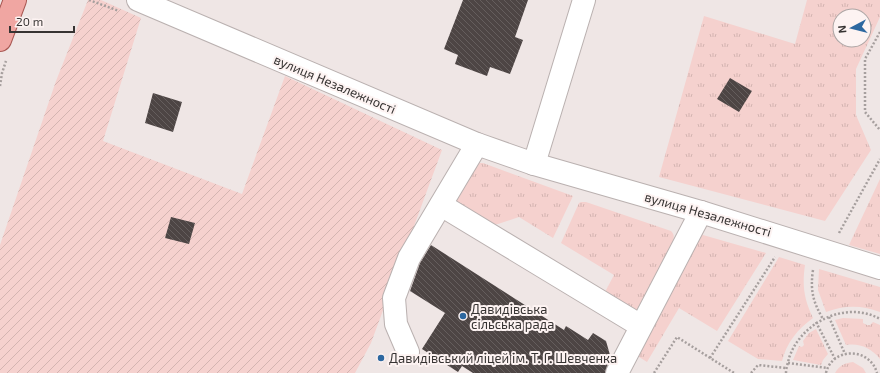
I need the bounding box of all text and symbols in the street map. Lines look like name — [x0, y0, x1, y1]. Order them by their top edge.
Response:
scale bar — [10, 8, 74, 34]
north arrow — [832, 8, 872, 48]
text: 20 m — [16, 14, 43, 28]
text: N — [835, 24, 849, 34]
street label: вулиця Незалежності — [272, 51, 398, 117]
street label: вулиця Незалежності — [643, 188, 773, 240]
place label: Давидівська сільська рада — [471, 301, 554, 332]
marker: Давидівська сільська рада — [458, 311, 468, 321]
place label: Давидівський ліцей ім. Т. Г. Шевченка — [389, 350, 617, 366]
marker: Давидівський ліцей ім. Т. Г. Шевченка — [376, 353, 386, 363]

